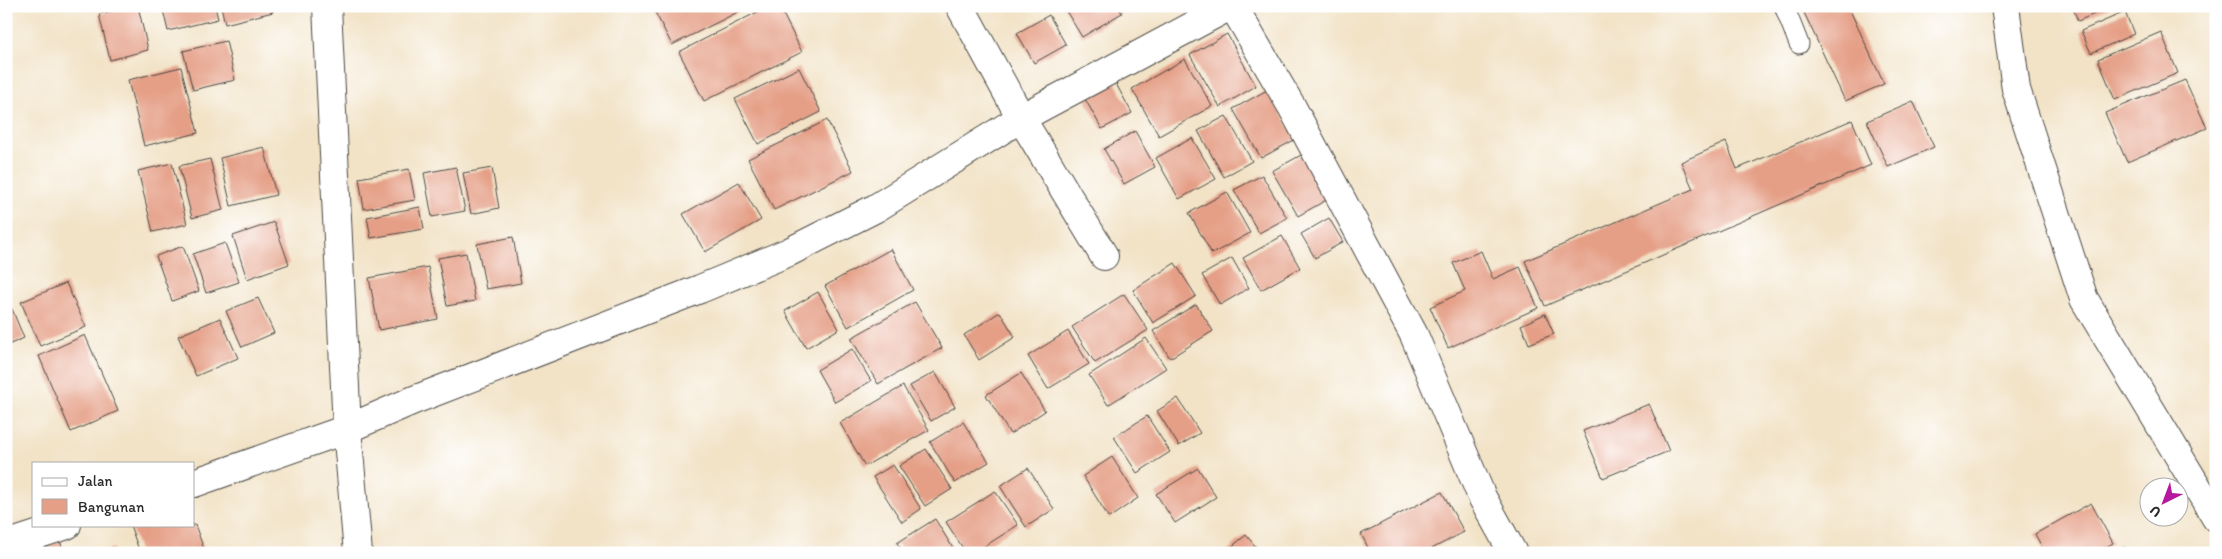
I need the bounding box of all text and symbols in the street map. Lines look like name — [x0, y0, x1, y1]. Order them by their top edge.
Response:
legend — [32, 462, 195, 526]
text: Jalan — [78, 472, 112, 490]
north arrow — [2140, 476, 2190, 526]
text: Bangunan — [78, 498, 145, 516]
text: U — [2146, 502, 2165, 521]

